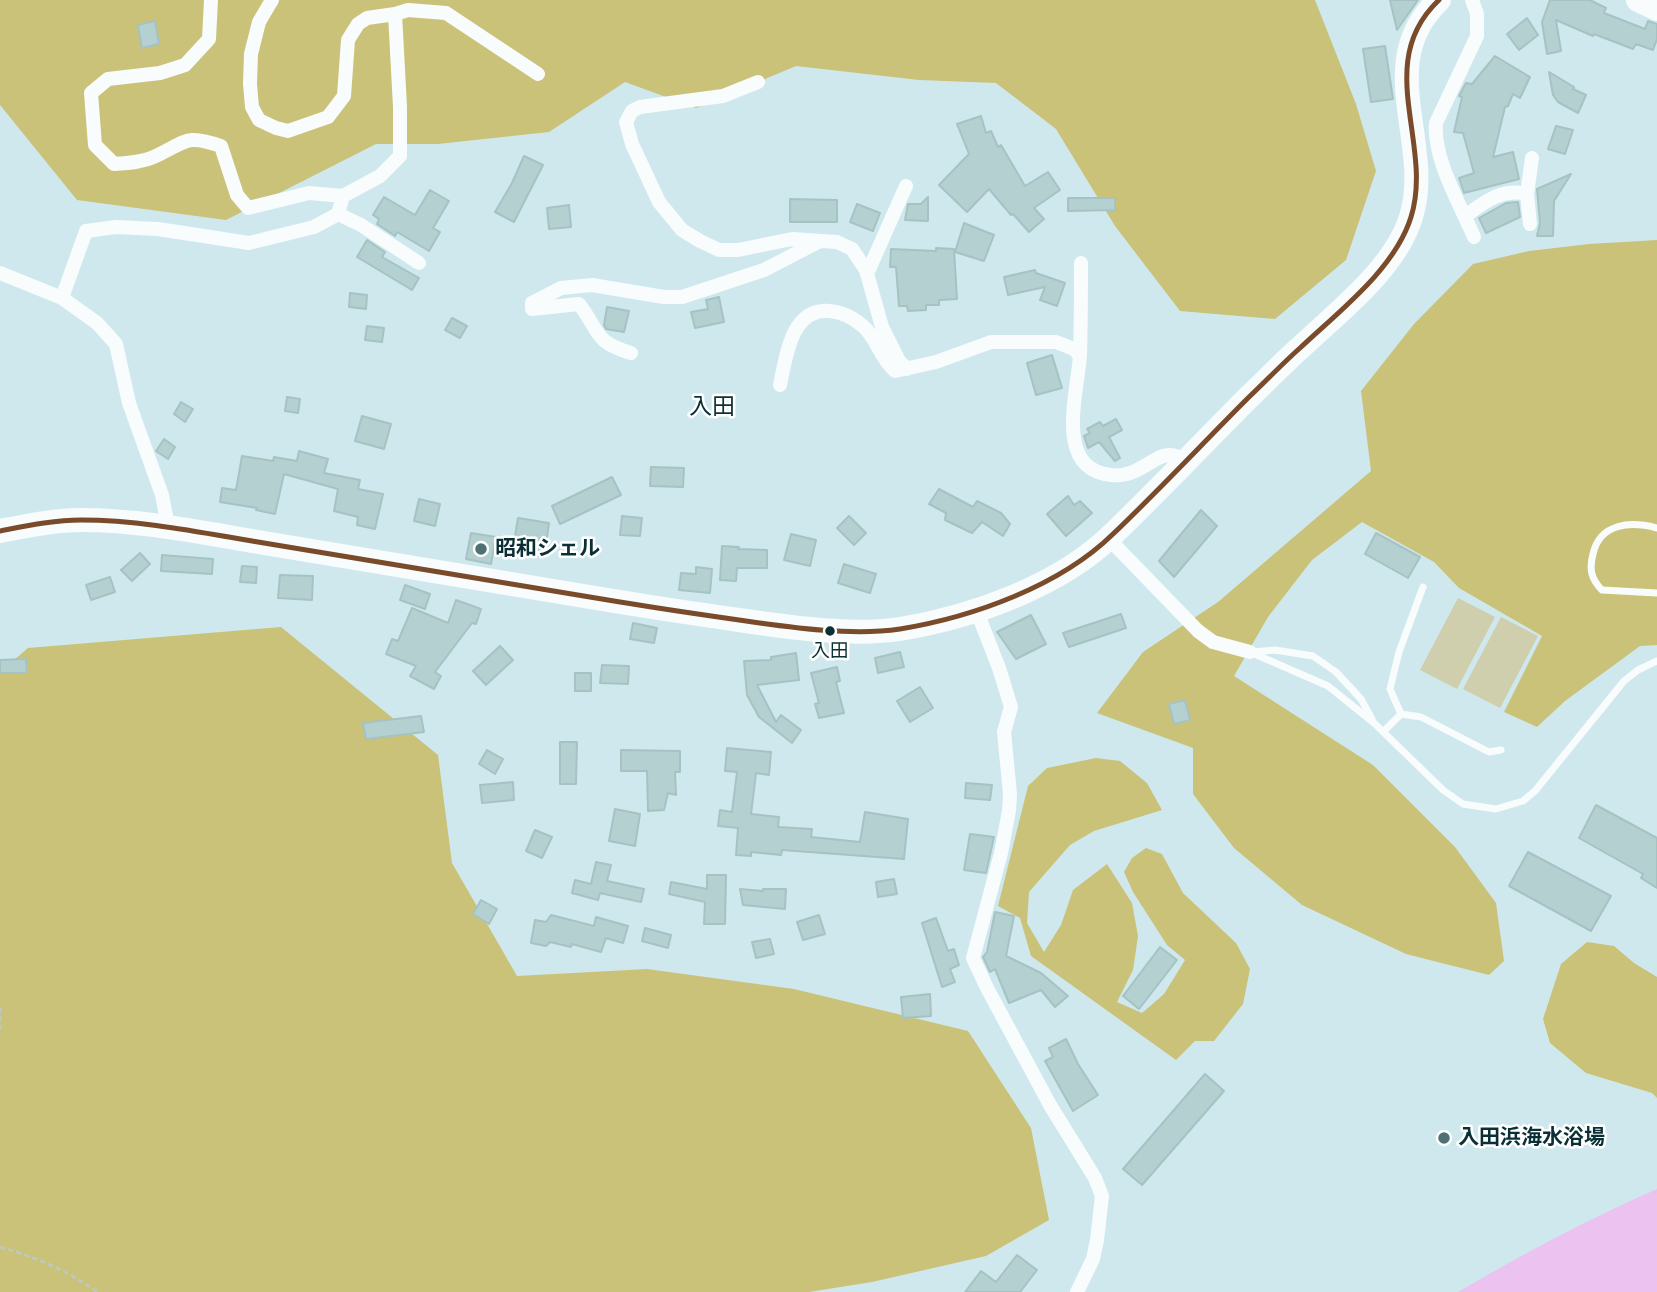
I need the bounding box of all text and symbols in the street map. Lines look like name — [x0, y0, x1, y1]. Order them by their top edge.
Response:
district label: 入田 — [689, 394, 735, 422]
place label: 昭和シェル — [495, 536, 600, 562]
marker: 昭和シェル — [473, 541, 489, 557]
marker: 入田 — [823, 624, 837, 638]
place label: 入田 — [811, 641, 849, 663]
place label: 入田浜海水浴場 — [1458, 1125, 1605, 1151]
marker: 入田浜海水浴場 — [1436, 1130, 1452, 1146]

